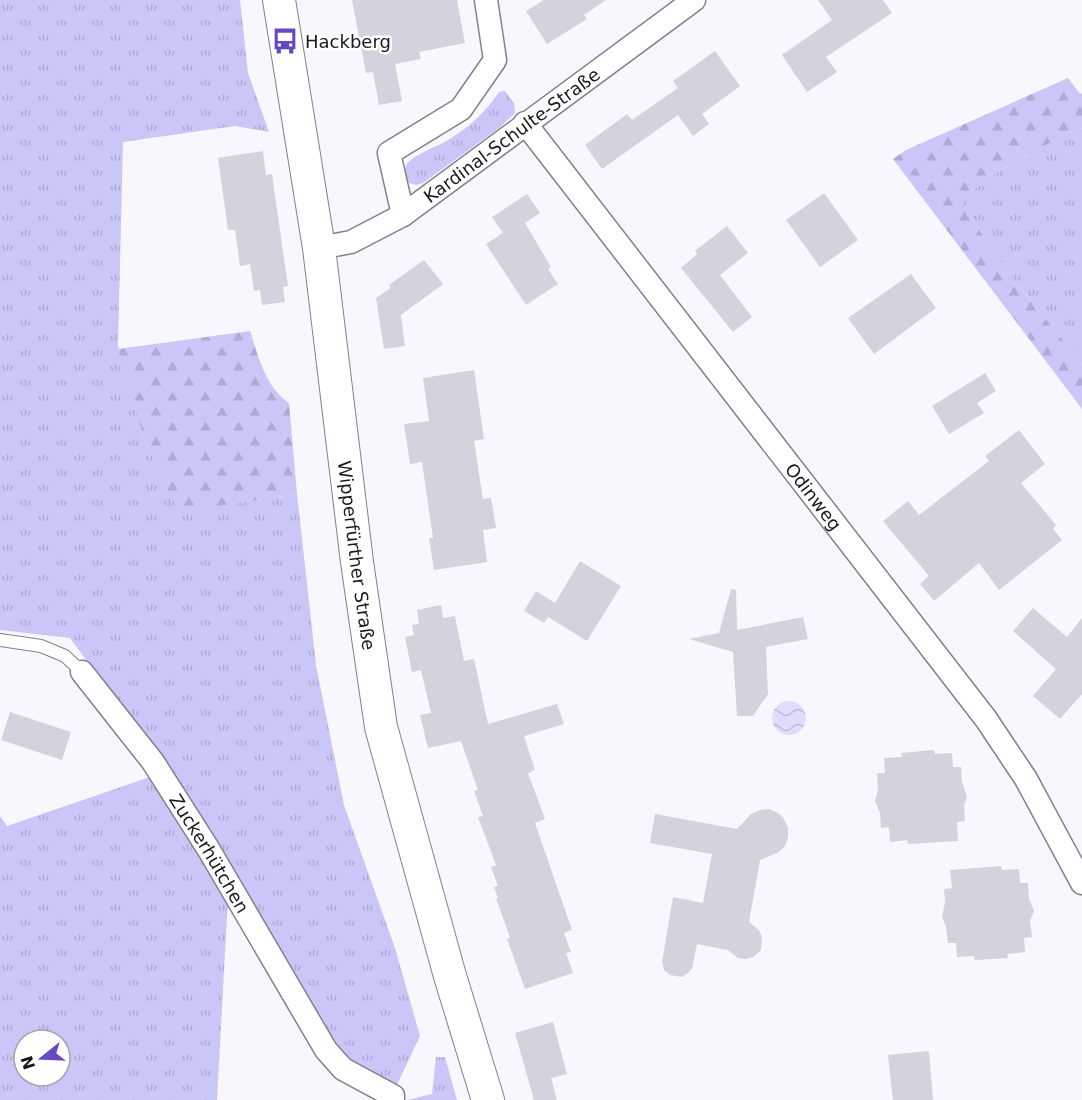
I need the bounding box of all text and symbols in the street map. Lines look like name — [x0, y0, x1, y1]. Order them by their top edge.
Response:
bus stop icon: Hackberg — [270, 26, 300, 56]
place label: Hackberg — [305, 31, 391, 52]
street label: Kardinal-Schulte-Straße — [419, 63, 603, 207]
street label: Wipperfürther Straße — [334, 459, 380, 652]
street label: Odinweg — [781, 459, 846, 534]
street label: Zuckerhütchen — [165, 790, 254, 916]
north arrow — [12, 1028, 72, 1088]
text: N — [17, 1053, 39, 1072]

